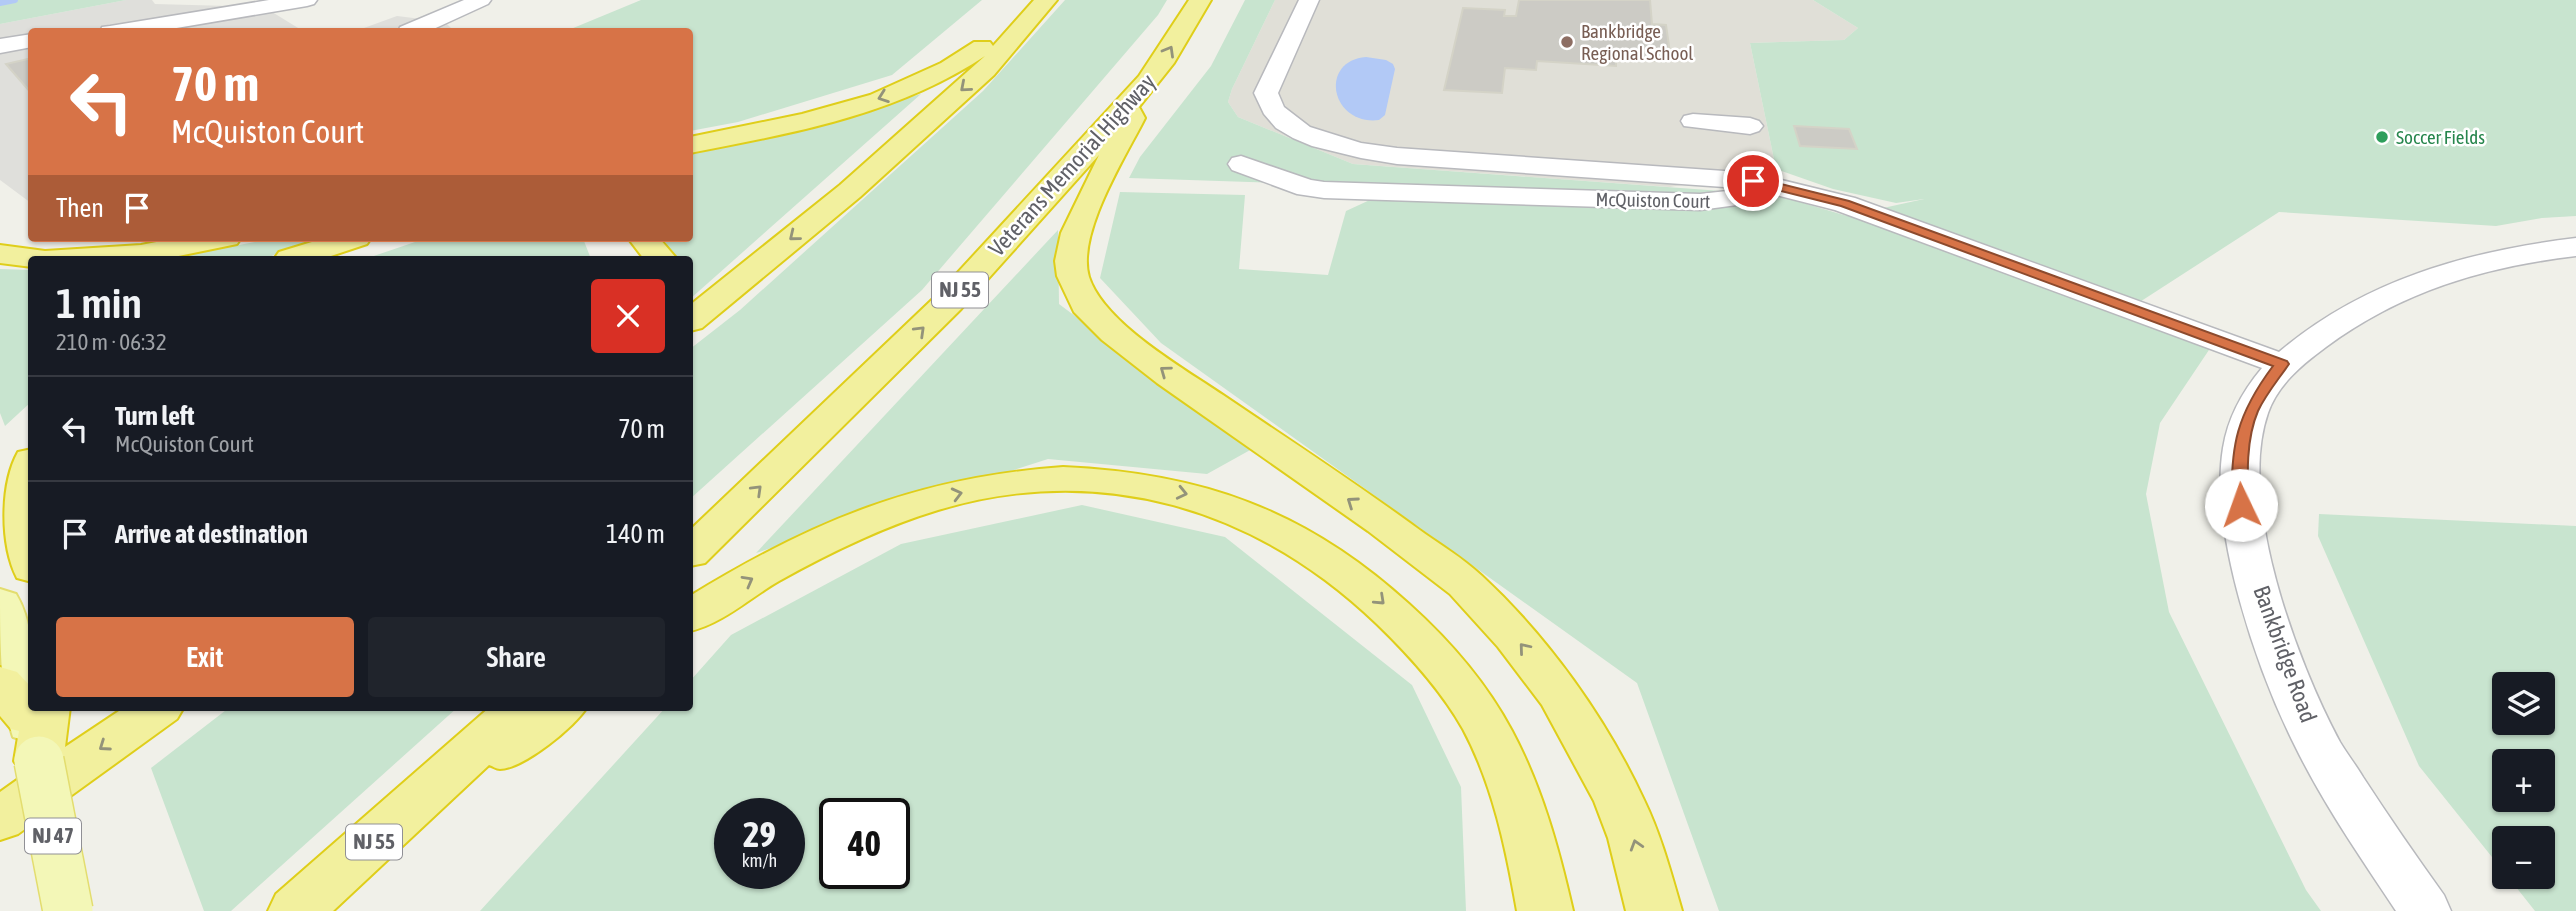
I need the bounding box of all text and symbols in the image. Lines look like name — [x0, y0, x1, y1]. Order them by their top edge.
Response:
place label: Bankbridge Regional School — [1581, 20, 1693, 64]
marker: Bankbridge Regional School — [1559, 34, 1575, 50]
one-way arrow — [1161, 46, 1174, 59]
text: 70 m — [171, 55, 259, 111]
icon: left — [56, 56, 147, 147]
street label: Veterans Memorial Highway — [983, 69, 1161, 261]
one-way arrow — [961, 79, 974, 91]
one-way arrow — [878, 89, 890, 103]
text: McQuiston Court — [171, 113, 364, 150]
place label: Soccer Fields — [2396, 126, 2485, 148]
marker: Soccer Fields — [2374, 129, 2390, 145]
pin — [1723, 151, 1783, 211]
icon: arrive — [1734, 162, 1772, 200]
street label: McQuiston Court — [1595, 188, 1711, 212]
icon: arrive — [118, 189, 156, 227]
text: Then — [56, 193, 104, 223]
one-way arrow — [790, 228, 802, 241]
road number: NJ 55 — [932, 272, 988, 308]
text: 1 min — [56, 279, 142, 327]
button: close — [591, 279, 665, 353]
one-way arrow — [912, 326, 925, 339]
text: 210 m · 06:32 — [56, 329, 167, 355]
one-way arrow — [1161, 367, 1173, 380]
text: Turn left — [115, 401, 195, 431]
icon: left — [56, 410, 94, 448]
text: 70 m — [618, 414, 665, 444]
text: McQuiston Court — [115, 431, 254, 457]
position arrow — [2204, 468, 2278, 542]
one-way arrow — [749, 485, 762, 498]
one-way arrow — [1176, 485, 1188, 499]
one-way arrow — [951, 488, 963, 502]
one-way arrow — [1347, 498, 1360, 510]
icon: arrive — [56, 515, 94, 553]
text: Arrive at destination — [115, 519, 308, 549]
text: 140 m — [606, 519, 665, 549]
one-way arrow — [741, 576, 753, 589]
street label: Bankbridge Road — [2248, 582, 2322, 726]
one-way arrow — [1371, 592, 1384, 604]
button: Exit — [56, 617, 354, 697]
button: Share — [368, 617, 665, 697]
one-way arrow — [1520, 644, 1533, 656]
map controls — [2492, 672, 2555, 889]
button: layers — [2492, 672, 2555, 735]
one-way arrow — [99, 738, 112, 750]
button: + — [2492, 749, 2555, 812]
speed limit sign: 40 — [819, 798, 910, 889]
text: 29 — [743, 814, 776, 854]
road number: NJ 47 — [25, 818, 81, 854]
road number: NJ 55 — [346, 824, 402, 860]
button: − — [2492, 826, 2555, 889]
one-way arrow — [1629, 839, 1644, 851]
text: km/h — [742, 850, 777, 871]

